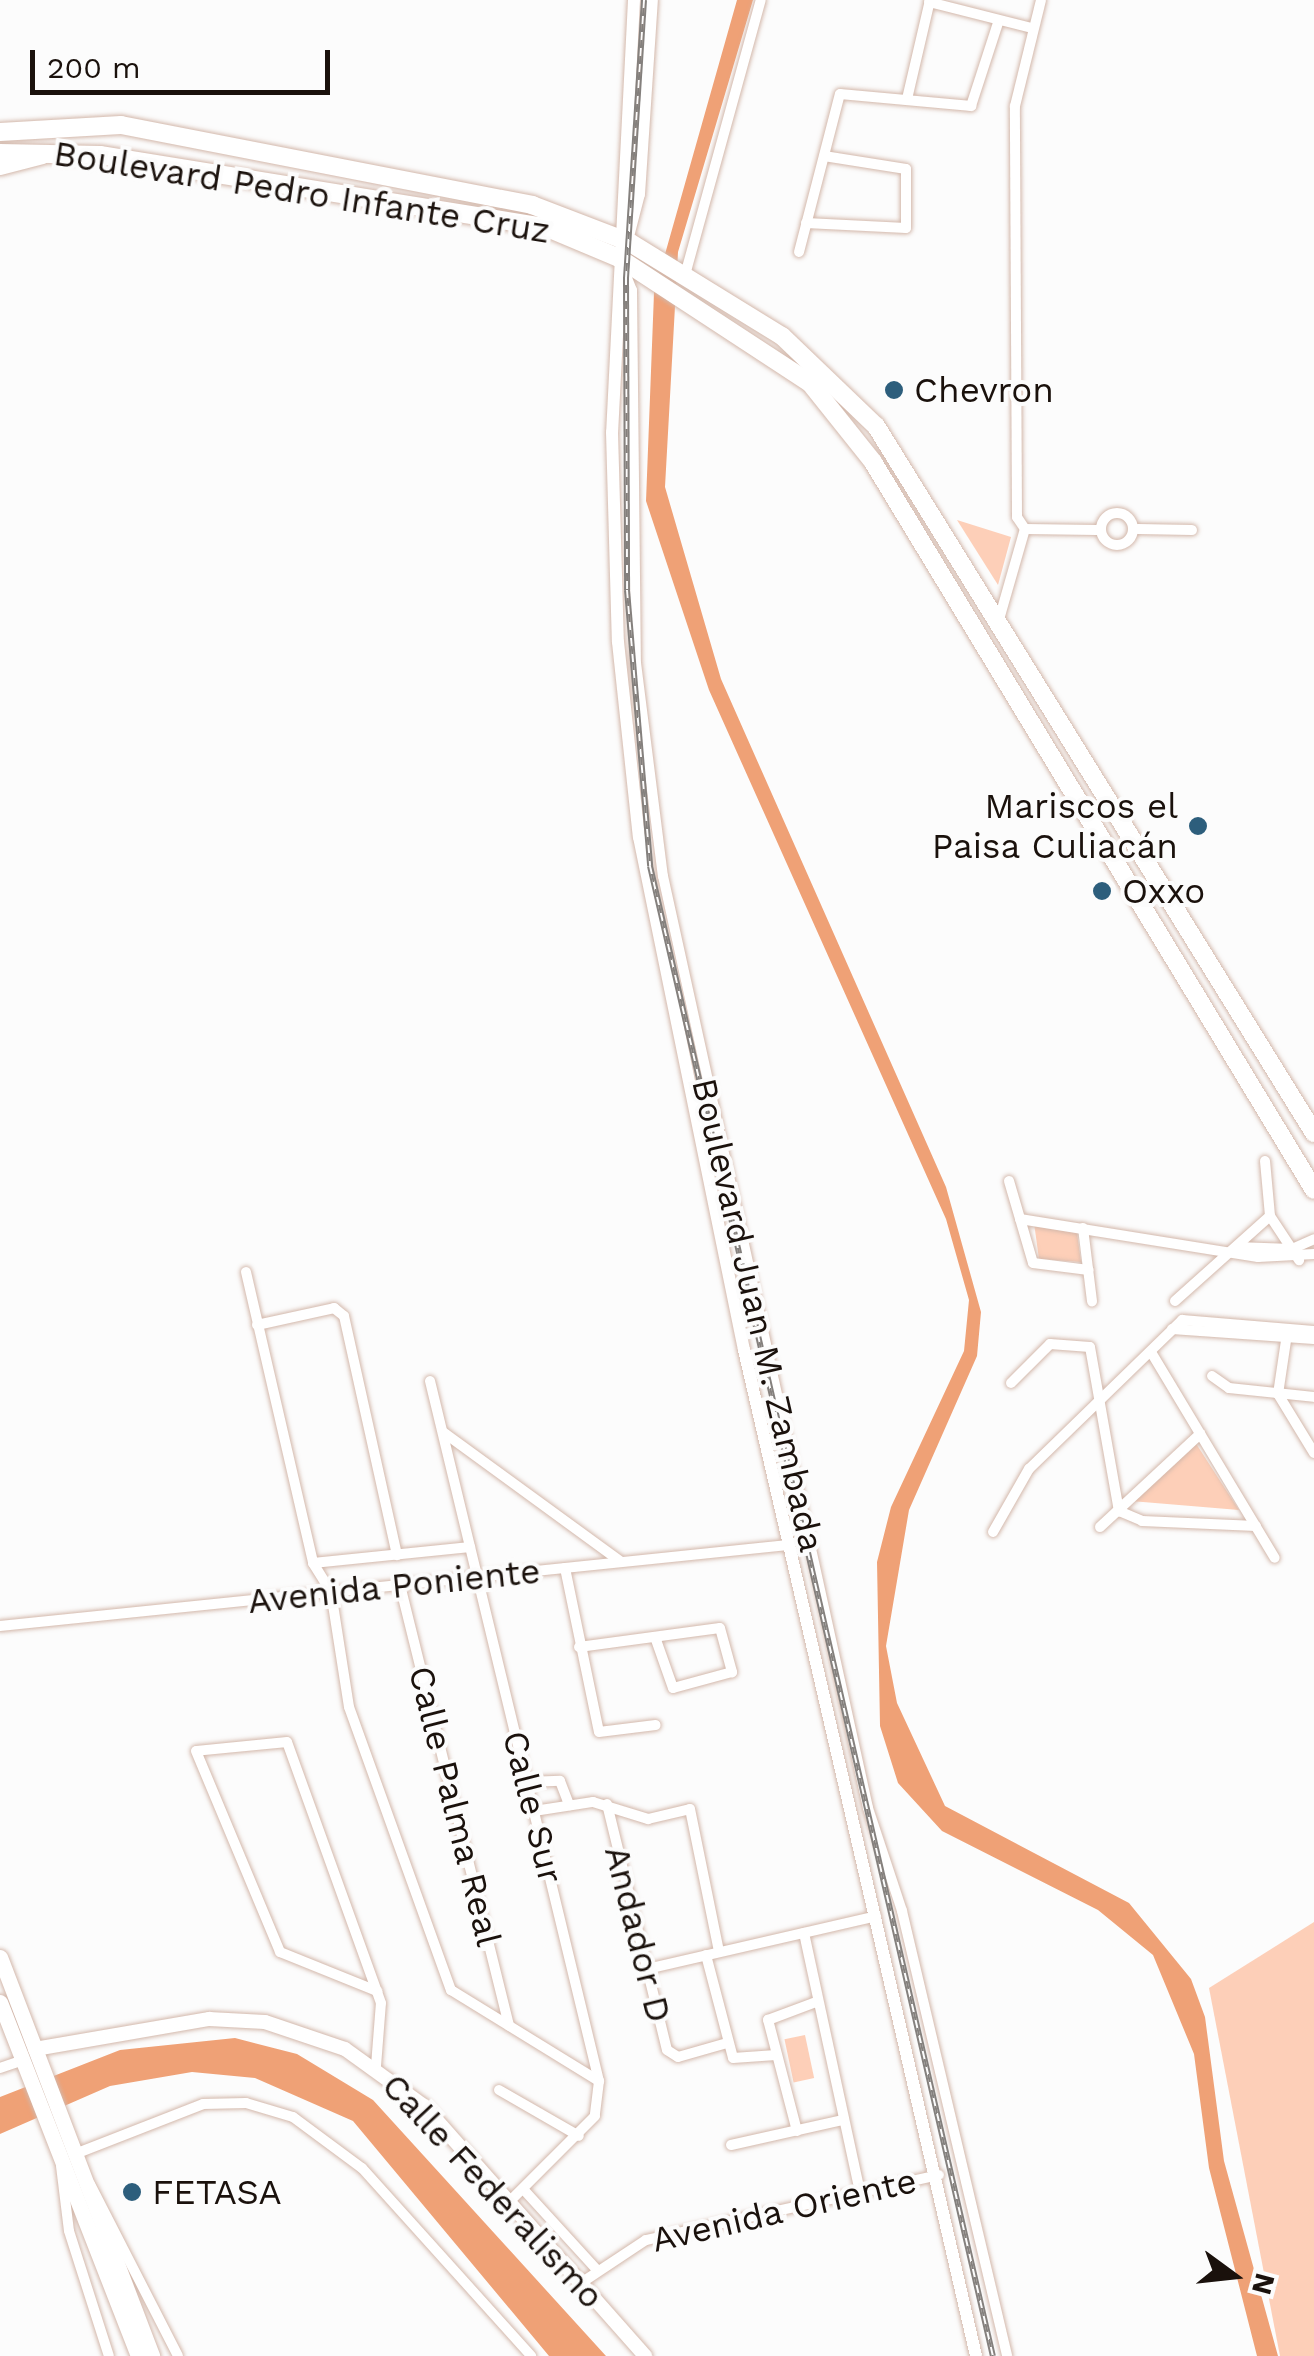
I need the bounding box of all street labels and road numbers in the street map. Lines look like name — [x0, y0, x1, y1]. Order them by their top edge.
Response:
street label: Boulevard Pedro Infante Cruz — [51, 132, 553, 252]
street label: Boulevard Juan M. Zambada — [683, 1074, 833, 1556]
street label: Avenida Poniente — [245, 1550, 543, 1622]
street label: Calle Palma Real — [400, 1661, 510, 1951]
street label: Calle Sur — [494, 1726, 572, 1888]
street label: Andador D — [596, 1841, 680, 2027]
street label: Calle Federalismo — [373, 2065, 613, 2317]
street label: Avenida Oriente — [647, 2159, 921, 2261]

